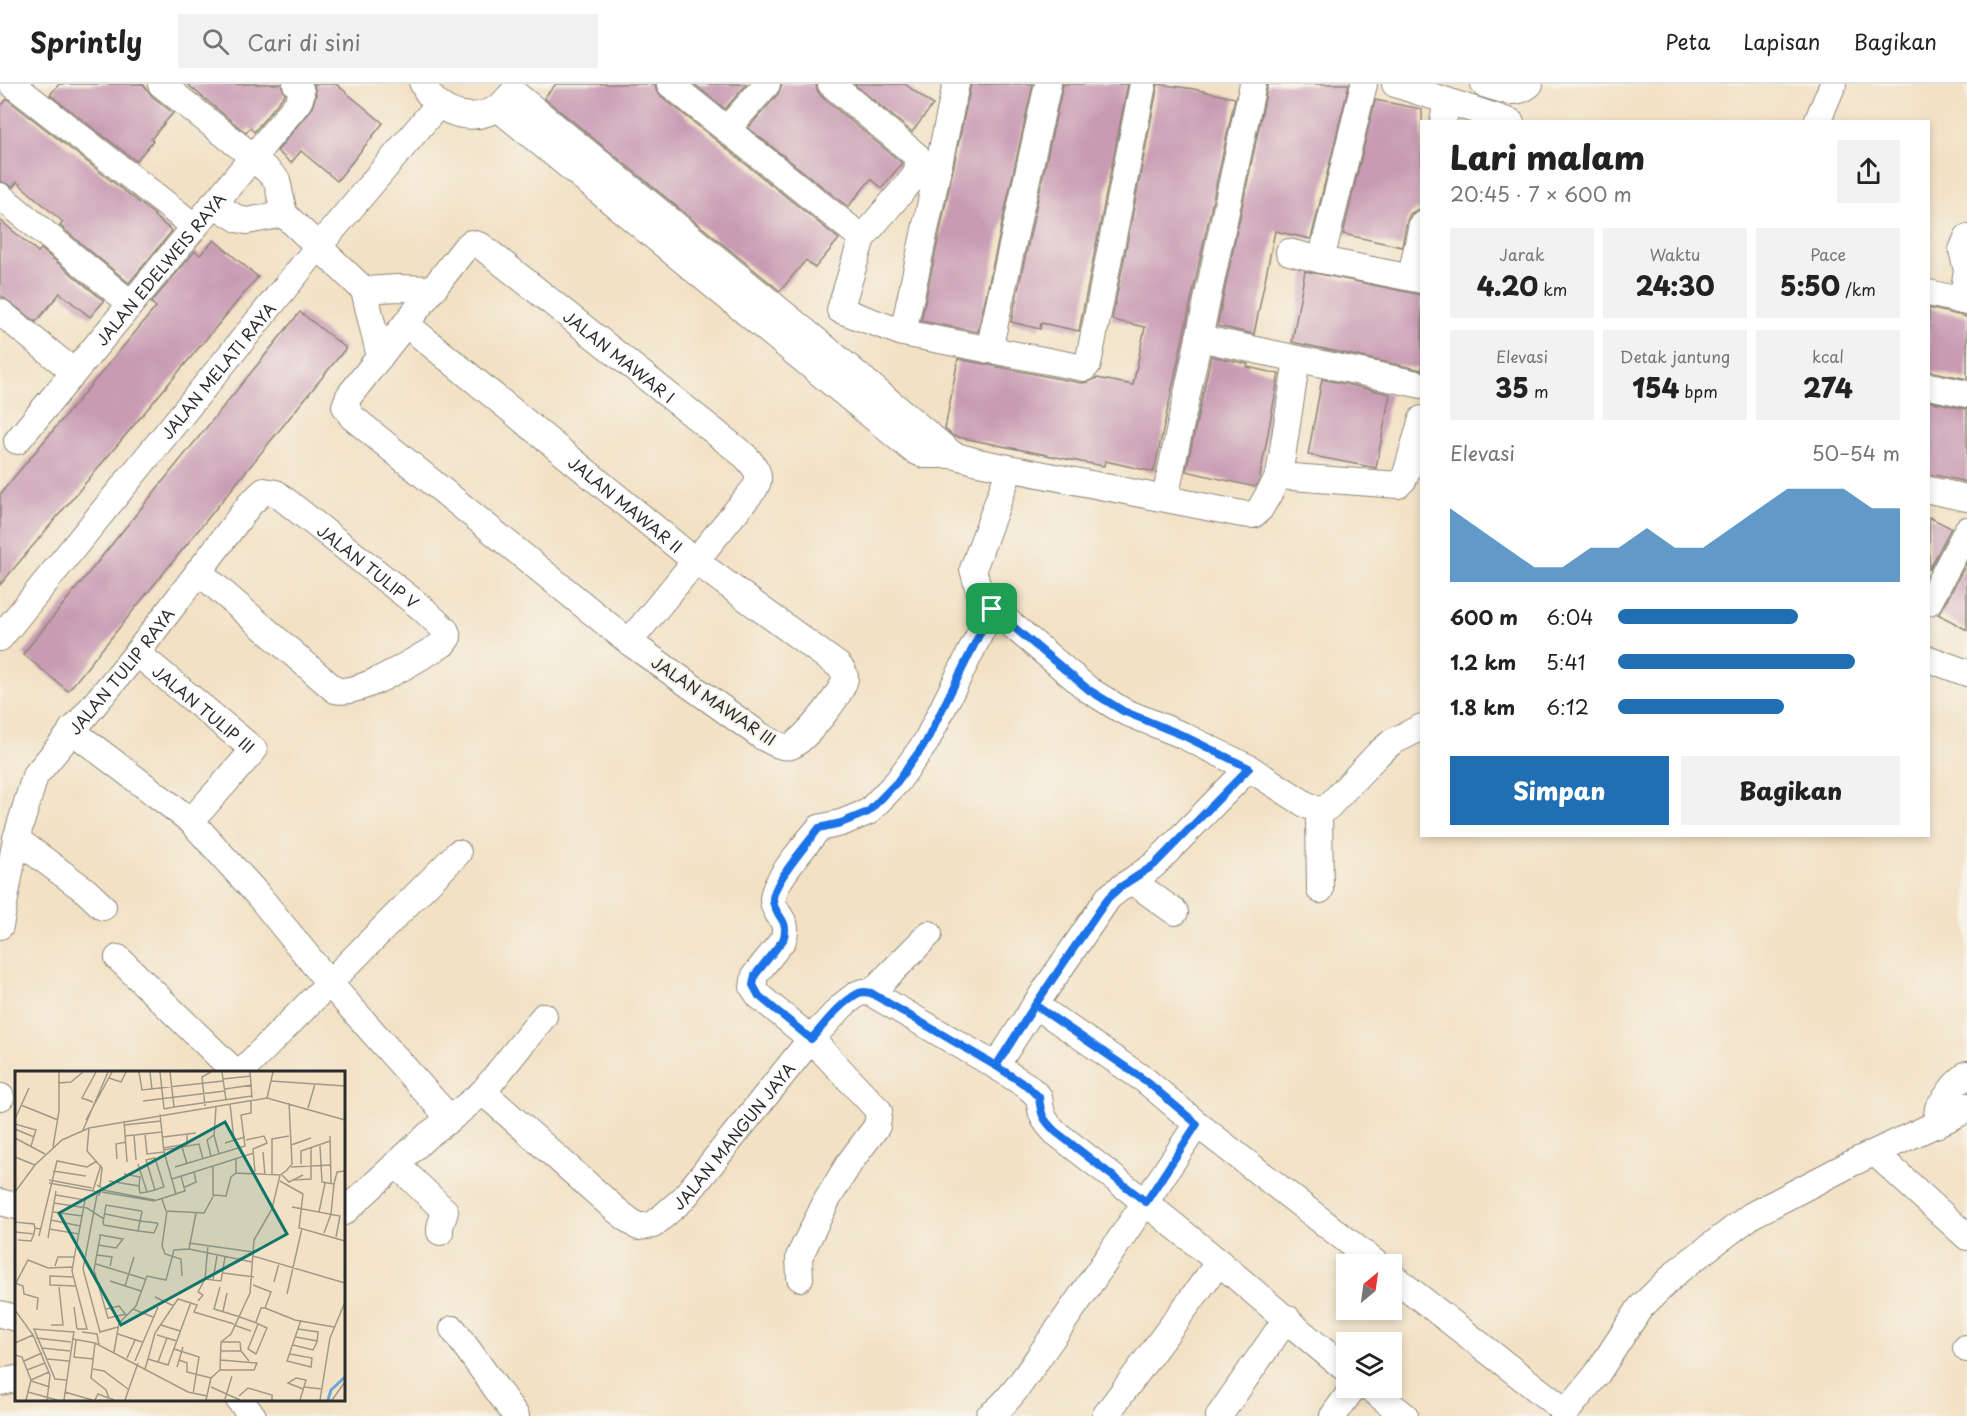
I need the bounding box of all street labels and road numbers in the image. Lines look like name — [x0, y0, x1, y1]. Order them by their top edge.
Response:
street label: JALAN EDELWEIS RAYA — [89, 187, 231, 351]
street label: JALAN MELATI RAYA — [155, 297, 281, 444]
street label: JALAN MAWAR I — [558, 304, 680, 408]
street label: JALAN MAWAR II — [563, 450, 688, 558]
street label: JALAN TULIP V — [312, 518, 424, 614]
street label: JALAN TULIP RAYA — [62, 602, 179, 740]
street label: JALAN MAWAR III — [647, 649, 781, 751]
street label: JALAN TULIP III — [148, 659, 260, 758]
street label: JALAN MANGUN JAYA — [667, 1057, 800, 1215]

